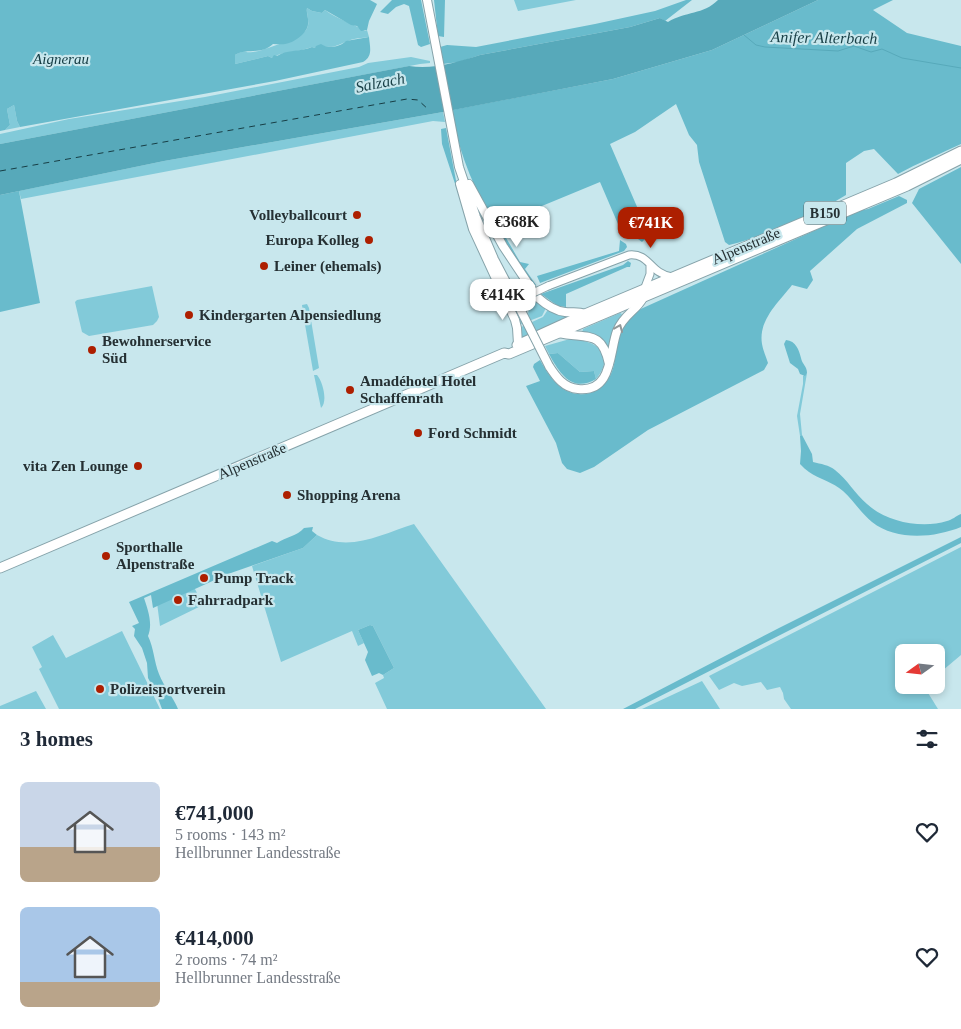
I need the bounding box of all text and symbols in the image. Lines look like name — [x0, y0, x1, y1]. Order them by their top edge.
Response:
water label: Anifer Alterbach — [769, 28, 878, 48]
park label: Aignerau — [32, 51, 89, 67]
water label: Salzach — [354, 69, 406, 96]
road number: B150 — [804, 202, 846, 224]
pin: €368K — [482, 206, 552, 248]
pin: €741K — [616, 206, 686, 249]
place label: Volleyballcourt — [249, 207, 347, 223]
marker: Volleyballcourt — [351, 209, 363, 221]
text: €368K — [495, 213, 539, 230]
text: €741K — [629, 214, 673, 231]
street label: Alpenstraße — [710, 224, 783, 268]
place label: Europa Kolleg — [266, 232, 359, 248]
marker: Europa Kolleg — [363, 234, 375, 246]
place label: Leiner (ehemals) — [274, 258, 382, 275]
marker: Leiner (ehemals) — [258, 260, 270, 272]
pin: €414K — [468, 278, 538, 321]
text: €414K — [481, 286, 525, 303]
place label: Kindergarten Alpensiedlung — [199, 307, 382, 323]
marker: Kindergarten Alpensiedlung — [183, 309, 195, 321]
one-way arrow — [613, 324, 624, 333]
place label: Bewohnerservice Süd — [102, 333, 211, 366]
marker: Bewohnerservice Süd — [86, 344, 98, 356]
place label: Amadéhotel Hotel Schaffenrath — [360, 373, 476, 406]
marker: Amadéhotel Hotel Schaffenrath — [344, 384, 356, 396]
place label: Ford Schmidt — [428, 425, 517, 441]
marker: Ford Schmidt — [412, 427, 424, 439]
street label: Alpenstraße — [216, 439, 289, 483]
place label: vita Zen Lounge — [23, 458, 128, 474]
marker: vita Zen Lounge — [132, 460, 144, 472]
place label: Shopping Arena — [297, 487, 401, 503]
marker: Shopping Arena — [281, 489, 293, 501]
place label: Sporthalle Alpenstraße — [116, 539, 195, 572]
marker: Sporthalle Alpenstraße — [100, 550, 112, 562]
place label: Pump Track — [214, 570, 295, 586]
marker: Pump Track — [198, 572, 210, 584]
place label: Fahrradpark — [188, 592, 274, 608]
marker: Fahrradpark — [172, 594, 184, 606]
north arrow — [895, 644, 945, 694]
map controls — [895, 644, 945, 694]
place label: Polizeisportverein — [110, 681, 226, 697]
marker: Polizeisportverein — [94, 683, 106, 695]
icon: filters — [913, 725, 941, 753]
text: 3 homes — [20, 727, 93, 751]
text: €741,000 — [175, 801, 254, 825]
icon: home — [60, 802, 120, 862]
icon: heart — [913, 818, 941, 846]
text: 5 rooms · 143 m² — [175, 826, 286, 843]
text: Hellbrunner Landesstraße — [175, 844, 341, 861]
text: €414,000 — [175, 926, 254, 950]
icon: home — [60, 927, 120, 987]
icon: heart — [913, 943, 941, 971]
text: 2 rooms · 74 m² — [175, 951, 278, 968]
text: Hellbrunner Landesstraße — [175, 969, 341, 986]

